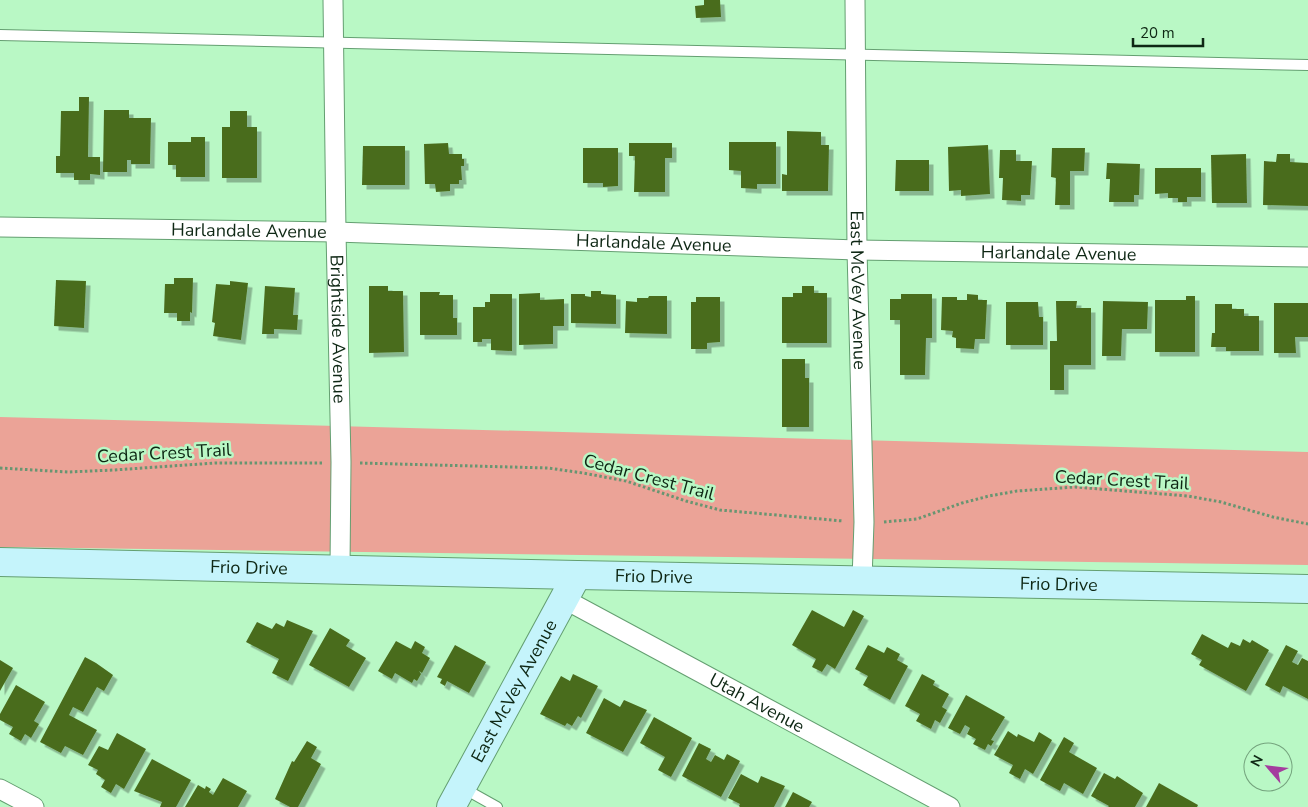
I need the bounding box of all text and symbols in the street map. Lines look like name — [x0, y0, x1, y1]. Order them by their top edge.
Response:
scale bar — [1133, 15, 1203, 47]
text: 20 m — [1140, 23, 1175, 43]
street label: East McVey Avenue — [845, 210, 872, 370]
street label: Harlandale Avenue — [171, 218, 327, 244]
street label: Harlandale Avenue — [576, 228, 732, 258]
street label: Harlandale Avenue — [981, 240, 1137, 266]
street label: Brightside Avenue — [324, 254, 352, 404]
street label: Cedar Crest Trail — [96, 437, 232, 469]
street label: Cedar Crest Trail — [581, 448, 718, 506]
street label: Cedar Crest Trail — [1054, 464, 1190, 496]
street label: Frio Drive — [210, 555, 288, 580]
street label: Frio Drive — [615, 564, 693, 589]
street label: Frio Drive — [1020, 571, 1098, 597]
street label: East McVey Avenue — [465, 615, 563, 767]
street label: Utah Avenue — [705, 667, 809, 738]
north arrow — [1243, 742, 1293, 792]
text: N — [1246, 752, 1268, 770]

